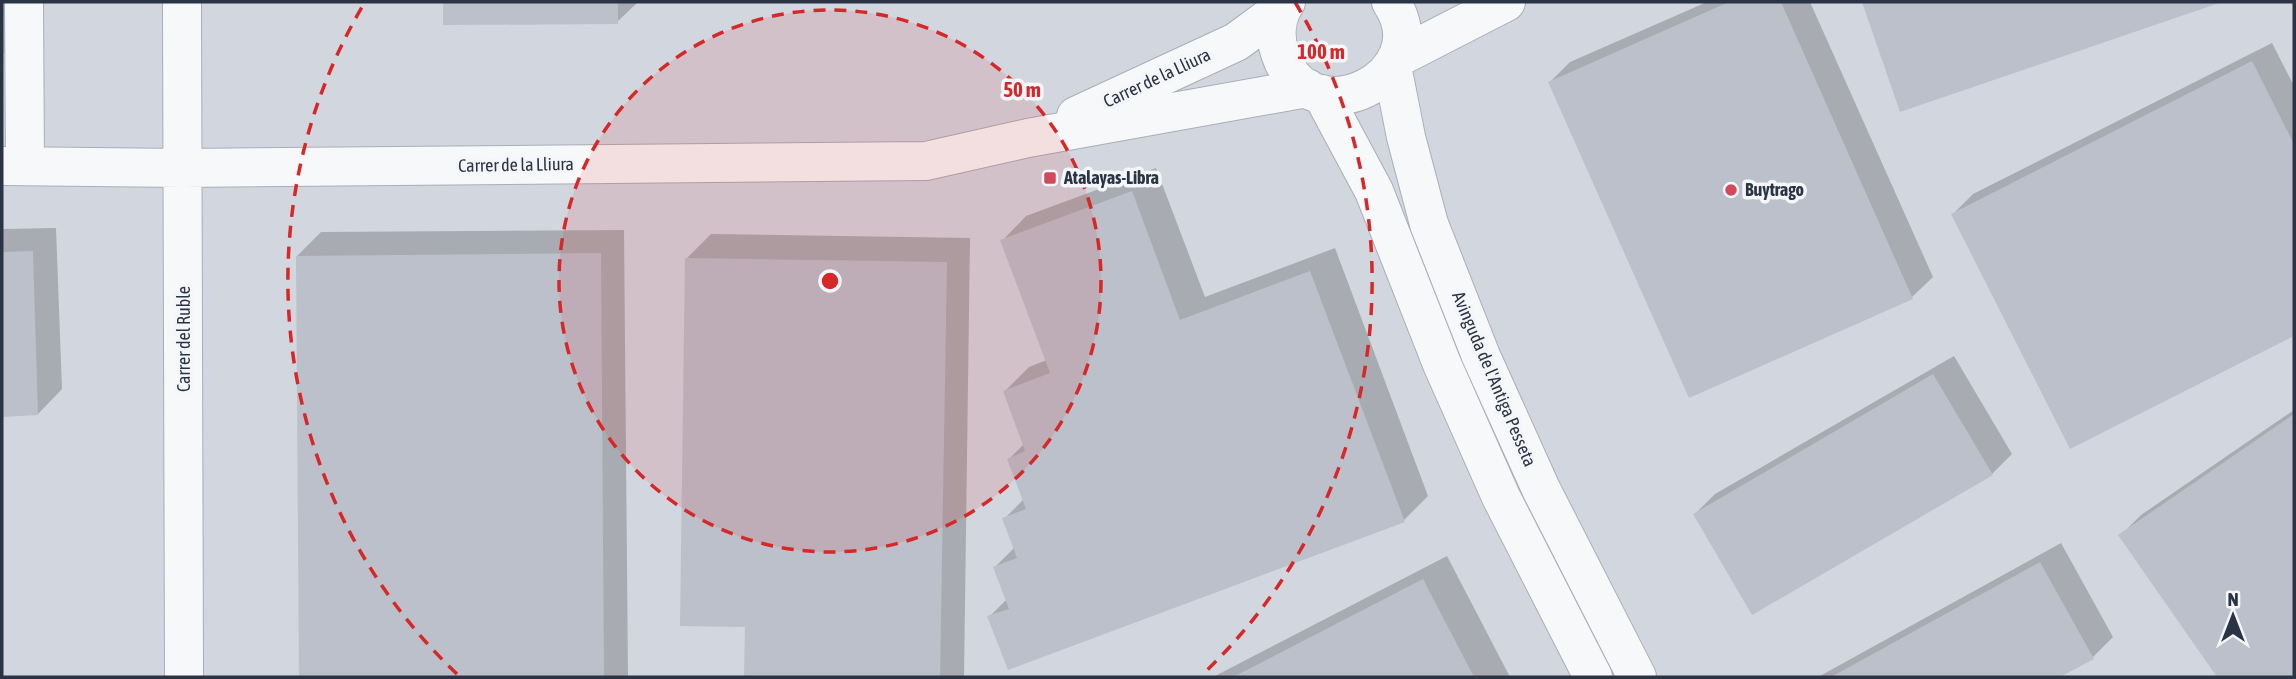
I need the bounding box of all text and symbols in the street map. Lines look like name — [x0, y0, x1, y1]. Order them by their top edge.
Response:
text: 100 m — [1297, 39, 1345, 63]
street label: Carrer de la Lliura — [1100, 44, 1214, 112]
text: 50 m — [1003, 77, 1041, 101]
street label: Carrer de la Lliura — [458, 153, 574, 176]
place label: Atalayas-Libra — [1063, 167, 1159, 188]
marker: Atalayas-Libra — [1042, 170, 1058, 186]
place label: Buytrago — [1745, 179, 1804, 200]
marker: Buytrago — [1723, 182, 1739, 198]
centre of rings — [818, 269, 842, 293]
street label: Carrer del Ruble — [173, 286, 194, 392]
street label: Avinguda de l'Antiga Pesseta — [1448, 288, 1541, 469]
north arrow — [2198, 581, 2268, 651]
text: N — [2227, 588, 2239, 610]

